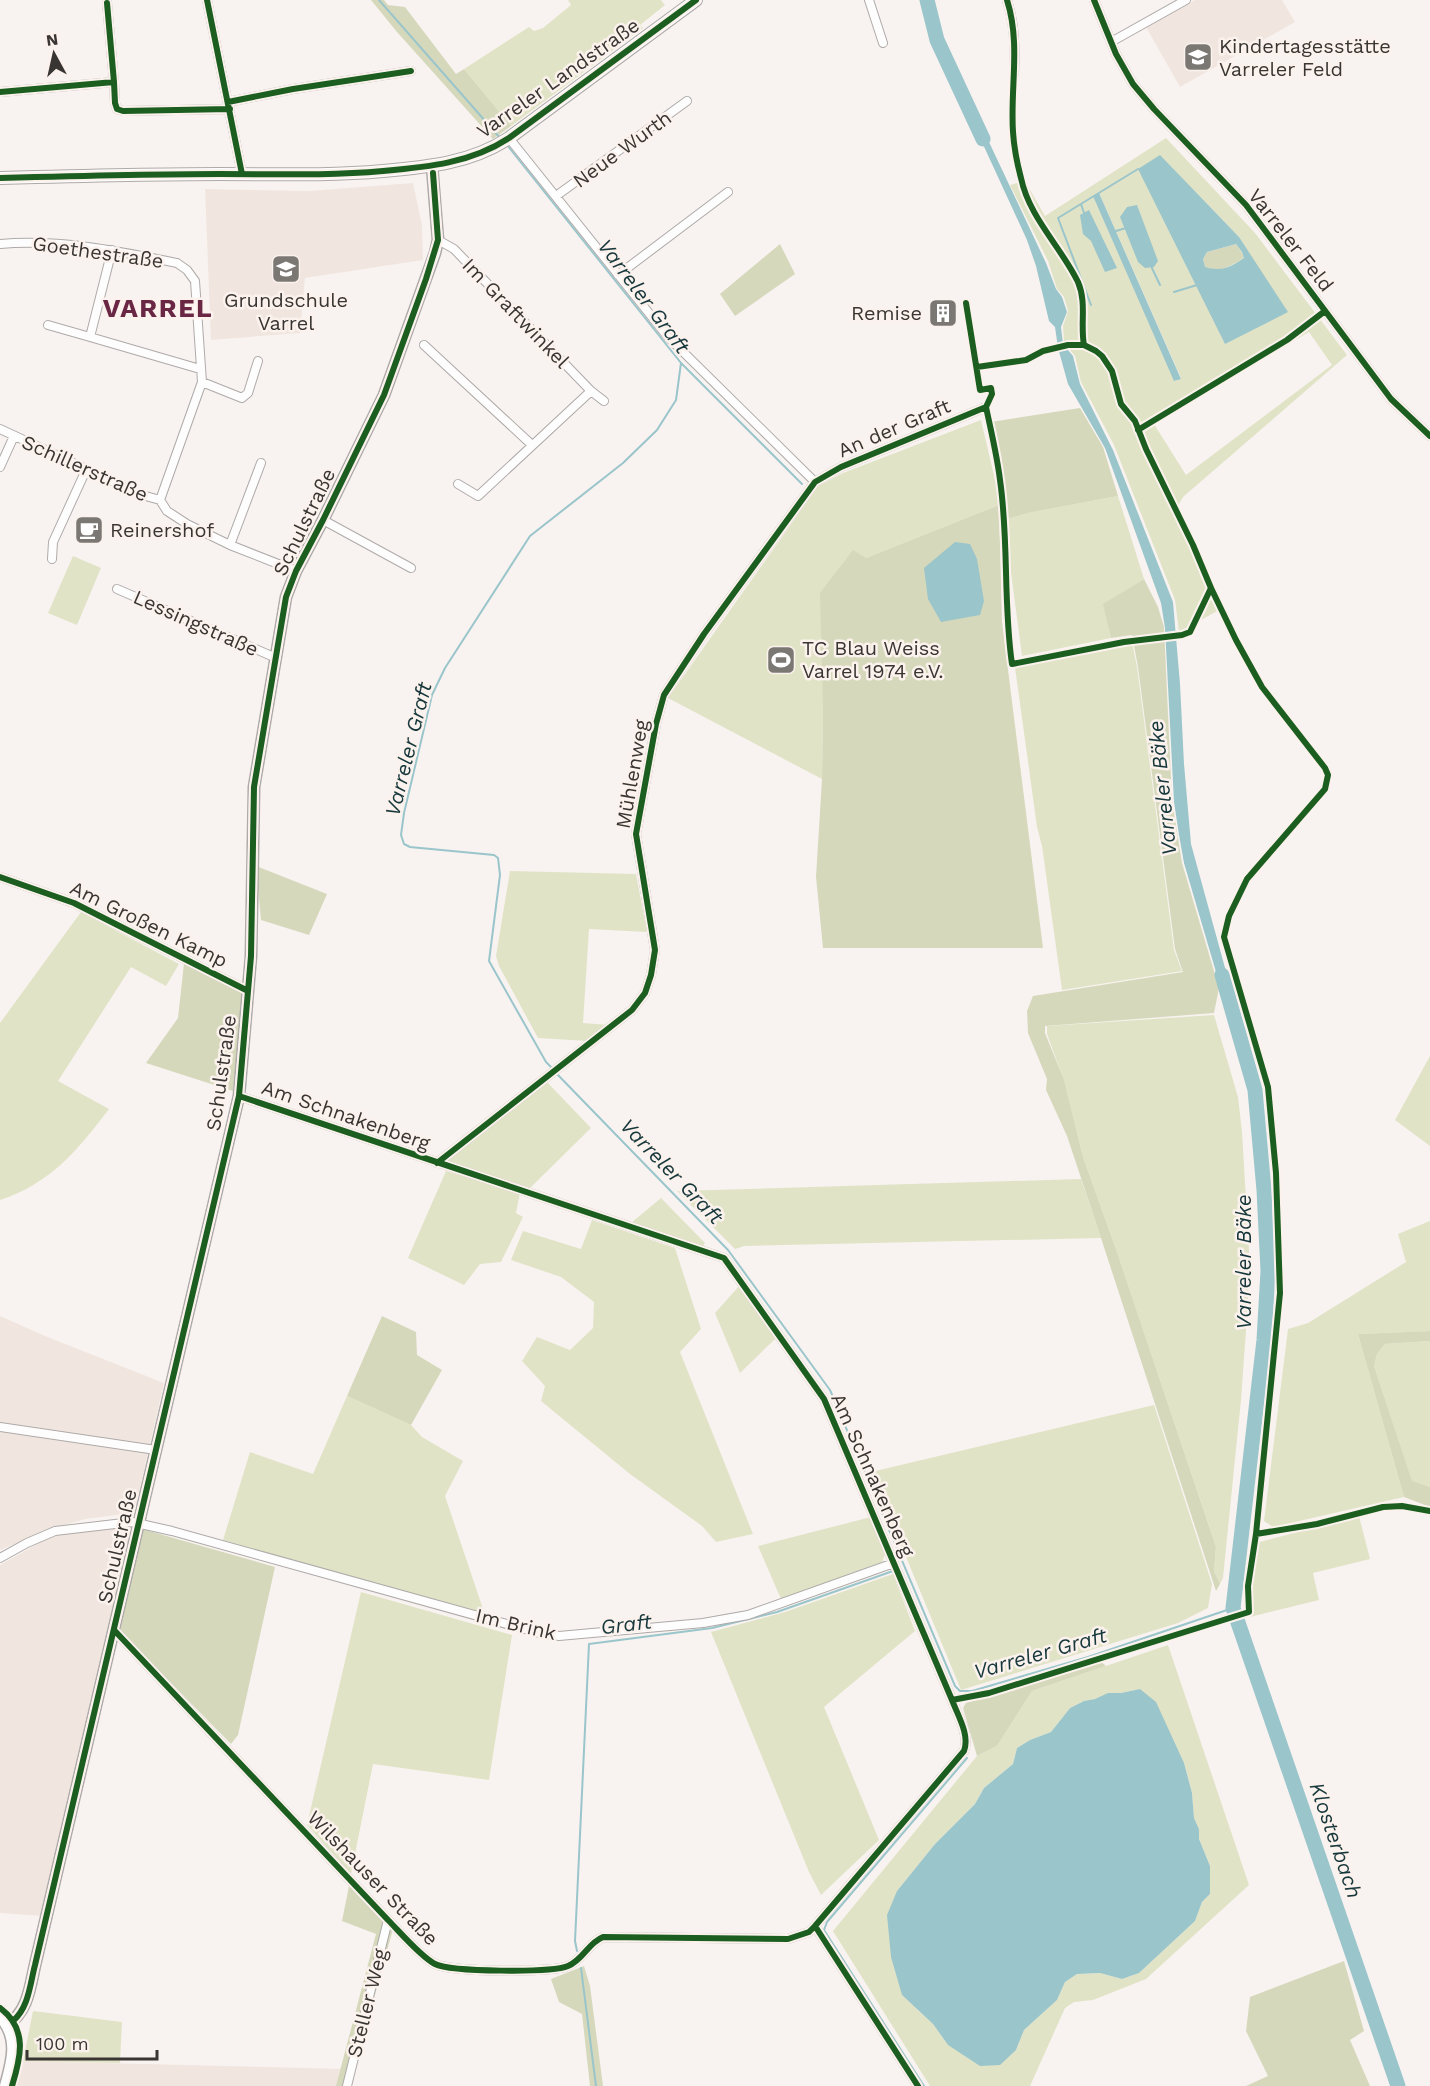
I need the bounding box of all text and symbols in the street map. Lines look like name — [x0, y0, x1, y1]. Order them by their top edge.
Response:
street label: Varreler Landstraße — [472, 13, 644, 143]
north arrow — [24, 24, 84, 84]
text: N — [45, 29, 59, 50]
place label: Kindertagesstätte Varreler Feld — [1219, 34, 1391, 81]
school or university icon: Kindertagesstätte Varreler Feld — [1182, 41, 1214, 73]
street label: Neue Wurth — [568, 105, 676, 193]
street label: Varreler Feld — [1243, 184, 1339, 296]
street label: Goethestraße — [31, 231, 165, 273]
water label: Varreler Graft — [593, 234, 696, 359]
school or university icon: Grundschule Varrel — [270, 253, 302, 285]
street label: Im Graftwinkel — [457, 253, 575, 373]
place label: Grundschule Varrel — [224, 288, 348, 335]
district label: VARREL — [103, 293, 213, 323]
building icon: Remise — [927, 297, 959, 329]
place label: Remise — [851, 301, 922, 325]
street label: An der Graft — [834, 393, 954, 462]
street label: Schillerstraße — [18, 430, 152, 506]
street label: Schulstraße — [268, 464, 340, 580]
cafe icon: Reinershof — [73, 514, 105, 546]
place label: Reinershof — [110, 518, 214, 542]
street label: Lessingstraße — [130, 585, 262, 661]
place label: TC Blau Weiss Varrel 1974 e.V. — [802, 636, 944, 683]
sports icon: TC Blau Weiss Varrel 1974 e.V. — [765, 644, 797, 676]
water label: Varreler Graft — [379, 679, 437, 819]
street label: Mühlenweg — [611, 717, 653, 830]
water label: Varreler Bäke — [1142, 719, 1182, 857]
street label: Am Großen Kamp — [66, 875, 232, 973]
street label: Schulstraße — [201, 1013, 241, 1133]
street label: Am Schnakenberg — [259, 1075, 434, 1155]
water label: Varreler Graft — [615, 1113, 729, 1229]
water label: Varreler Bäke — [1231, 1194, 1256, 1330]
street label: Am Schnakenberg — [826, 1390, 920, 1561]
street label: Schulstraße — [92, 1486, 142, 1606]
street label: Im Brink — [473, 1603, 559, 1645]
water label: Graft — [599, 1608, 653, 1640]
water label: Varreler Graft — [971, 1622, 1110, 1684]
water label: Klosterbach — [1304, 1779, 1368, 1901]
street label: Wilshauser Straße — [302, 1806, 444, 1950]
street label: Steller Weg — [342, 1946, 392, 2060]
scale bar — [27, 2023, 158, 2061]
text: 100 m — [36, 2033, 89, 2054]

